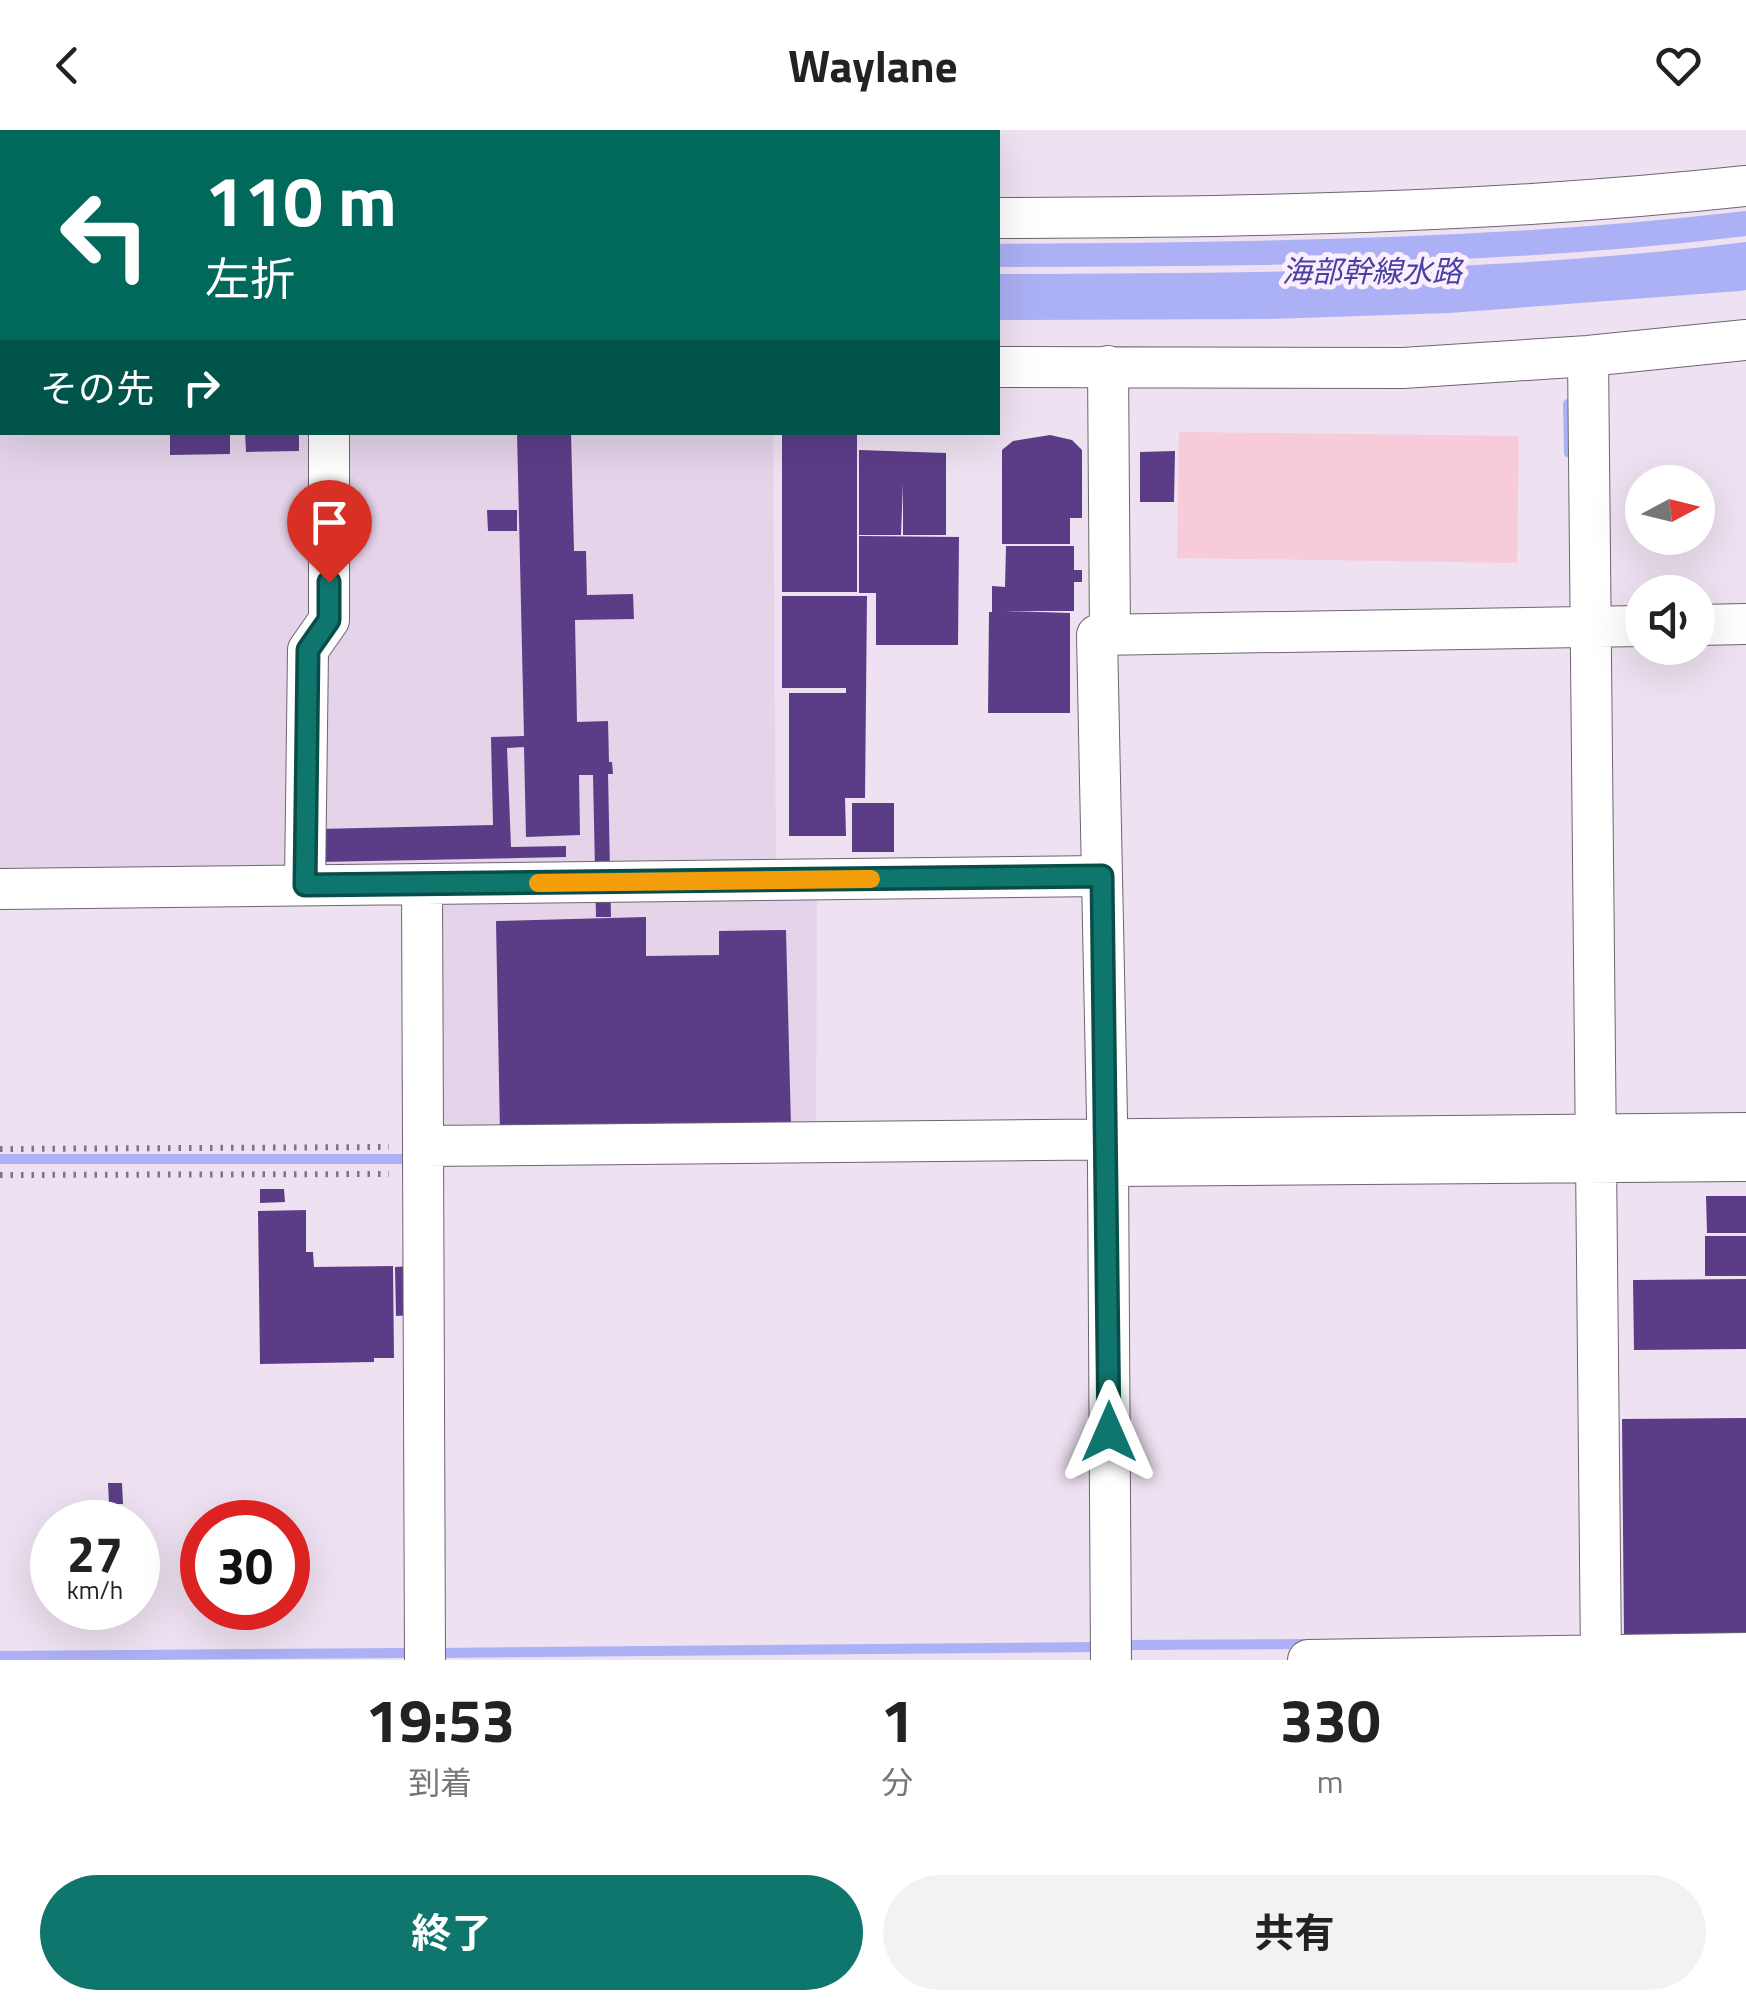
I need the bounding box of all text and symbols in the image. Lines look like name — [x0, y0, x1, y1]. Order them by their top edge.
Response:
text: Waylane — [788, 31, 958, 99]
icon: back — [40, 38, 95, 93]
icon: heart — [1651, 38, 1706, 93]
text: 110 m — [205, 147, 397, 253]
icon: left — [40, 170, 170, 300]
text: 左折 — [205, 244, 295, 312]
water label: 海部幹線水路 — [1282, 248, 1465, 294]
text: その先 — [40, 359, 154, 417]
icon: right — [174, 360, 229, 415]
north arrow — [1625, 465, 1715, 555]
map controls — [1625, 465, 1715, 665]
pin — [287, 480, 372, 583]
icon: arrive — [302, 495, 357, 550]
button: sound — [1625, 575, 1715, 665]
position arrow — [1057, 1380, 1161, 1484]
speed limit sign: 30 — [180, 1500, 310, 1630]
text: 27 — [67, 1515, 123, 1591]
text: km/h — [67, 1571, 123, 1609]
text: 19:53 — [365, 1674, 515, 1765]
text: 1 — [881, 1674, 914, 1765]
text: 330 — [1280, 1674, 1381, 1765]
text: m — [1317, 1757, 1344, 1805]
text: 到着 — [408, 1758, 472, 1806]
text: 分 — [881, 1758, 913, 1806]
button: 終了 — [40, 1875, 863, 1990]
button: 共有 — [883, 1875, 1706, 1990]

